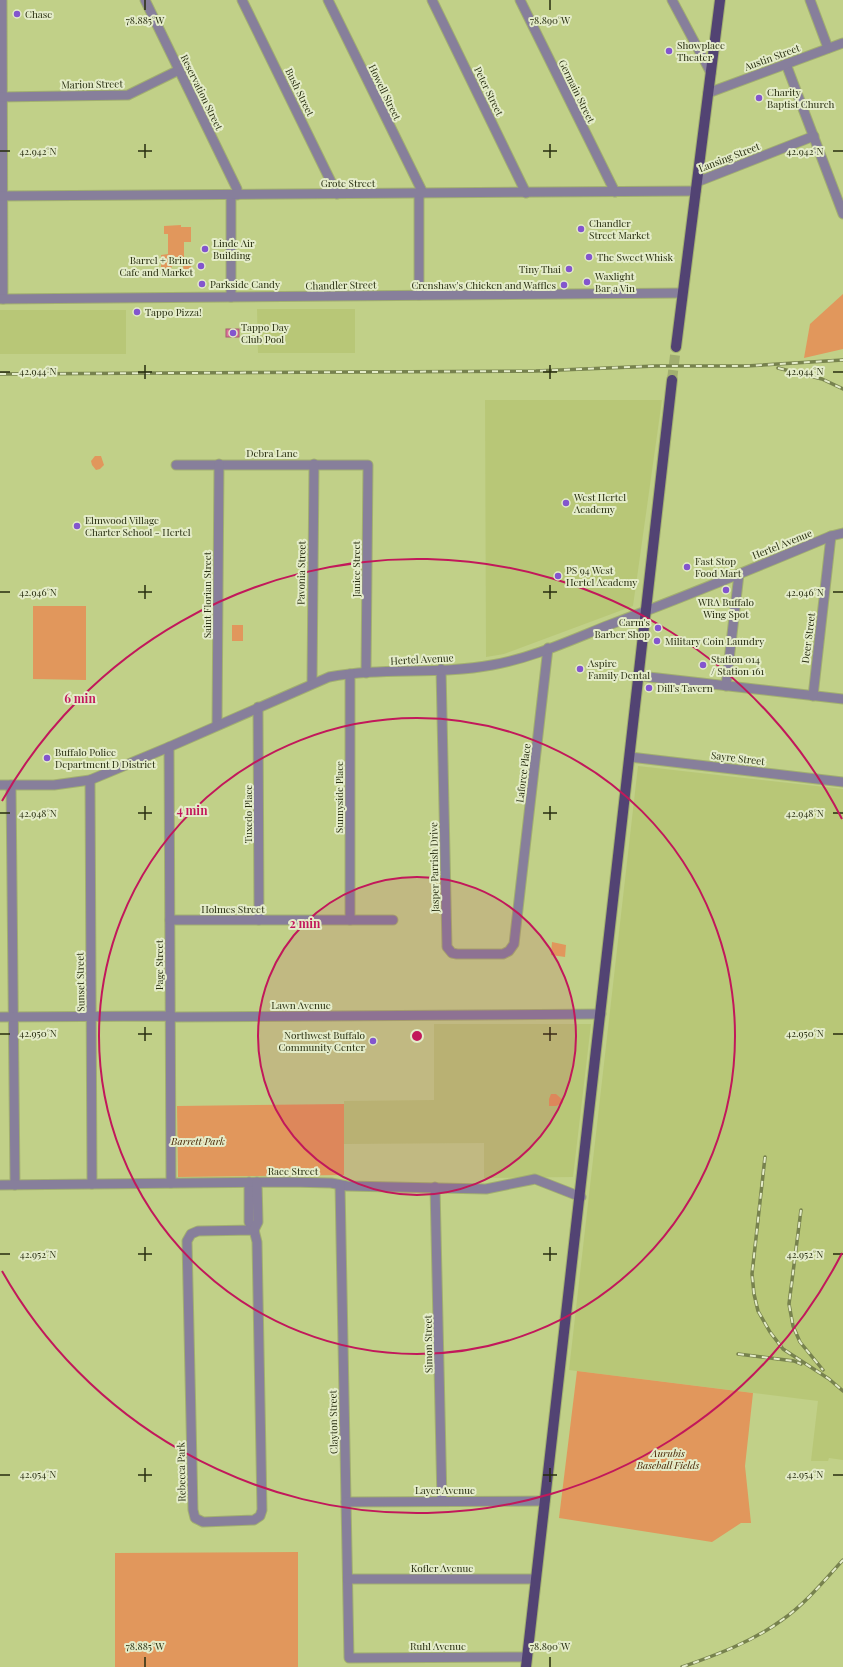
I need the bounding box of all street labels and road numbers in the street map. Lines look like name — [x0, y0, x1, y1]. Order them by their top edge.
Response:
street label: Austin Street — [741, 40, 802, 74]
street label: Reservation Street — [178, 52, 227, 133]
street label: Germain Street — [556, 57, 599, 125]
street label: Howell Street — [365, 62, 405, 123]
street label: Peter Street — [471, 64, 507, 118]
street label: Bush Street — [282, 66, 318, 119]
street label: Marion Street — [61, 76, 123, 92]
street label: Lansing Street — [696, 139, 762, 175]
street label: Grote Street — [321, 176, 376, 190]
street label: Chandler Street — [305, 277, 377, 293]
street label: Debra Lane — [246, 446, 298, 460]
street label: Hertel Avenue — [750, 526, 814, 562]
street label: Pavonia Street — [293, 540, 309, 605]
street label: Janice Street — [349, 540, 363, 598]
street label: Saint Florian Street — [200, 551, 214, 638]
street label: Deer Street — [798, 611, 818, 664]
street label: Hertel Avenue — [390, 650, 454, 668]
street label: Laforce Place — [512, 743, 534, 803]
street label: Sayre Street — [710, 748, 766, 768]
street label: Sunnyside Place — [332, 761, 346, 833]
street label: Tuxedo Place — [241, 785, 255, 843]
street label: Jasper Parrish Drive — [426, 822, 442, 913]
street label: Holmes Street — [201, 902, 265, 916]
street label: Page Street — [152, 939, 166, 990]
street label: Sunset Street — [72, 952, 88, 1012]
street label: Lawn Avenue — [271, 998, 331, 1012]
street label: Race Street — [268, 1164, 319, 1178]
street label: Simon Street — [420, 1314, 436, 1373]
street label: Clayton Street — [325, 1389, 341, 1454]
street label: Rebecca Park — [173, 1441, 189, 1502]
street label: Layer Avenue — [415, 1483, 475, 1497]
street label: Kofler Avenue — [411, 1561, 473, 1575]
street label: Ruhl Avenue — [410, 1639, 466, 1653]

